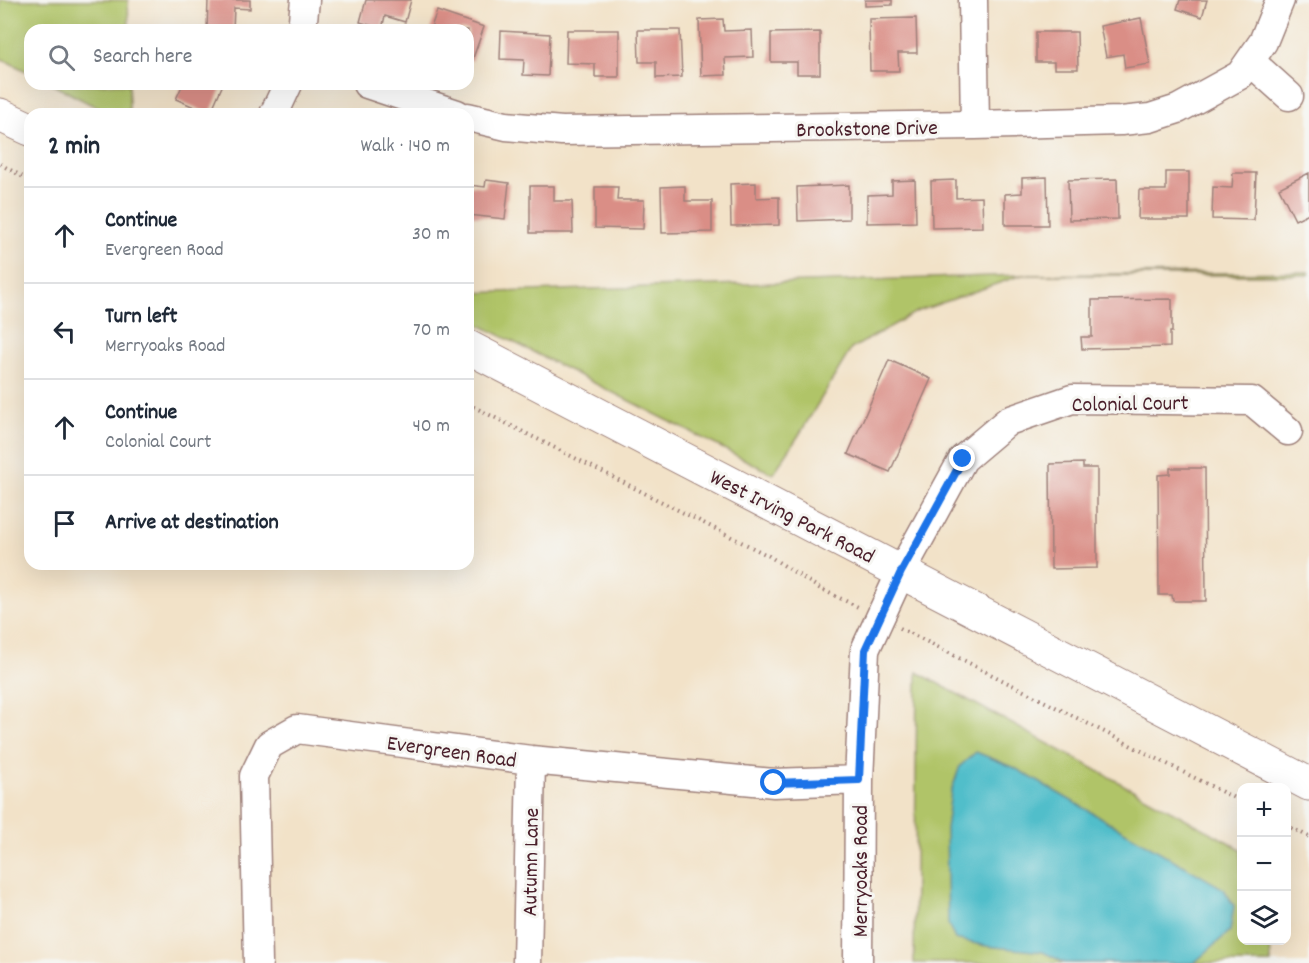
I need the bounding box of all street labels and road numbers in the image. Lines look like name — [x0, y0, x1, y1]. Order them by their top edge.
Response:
street label: Brookstone Drive — [796, 114, 938, 147]
street label: Colonial Court — [1071, 389, 1189, 422]
street label: West Irving Park Road — [704, 463, 879, 573]
street label: Evergreen Road — [385, 729, 518, 778]
street label: Merryoaks Road — [847, 805, 878, 937]
street label: Autumn Lane — [516, 808, 549, 917]

